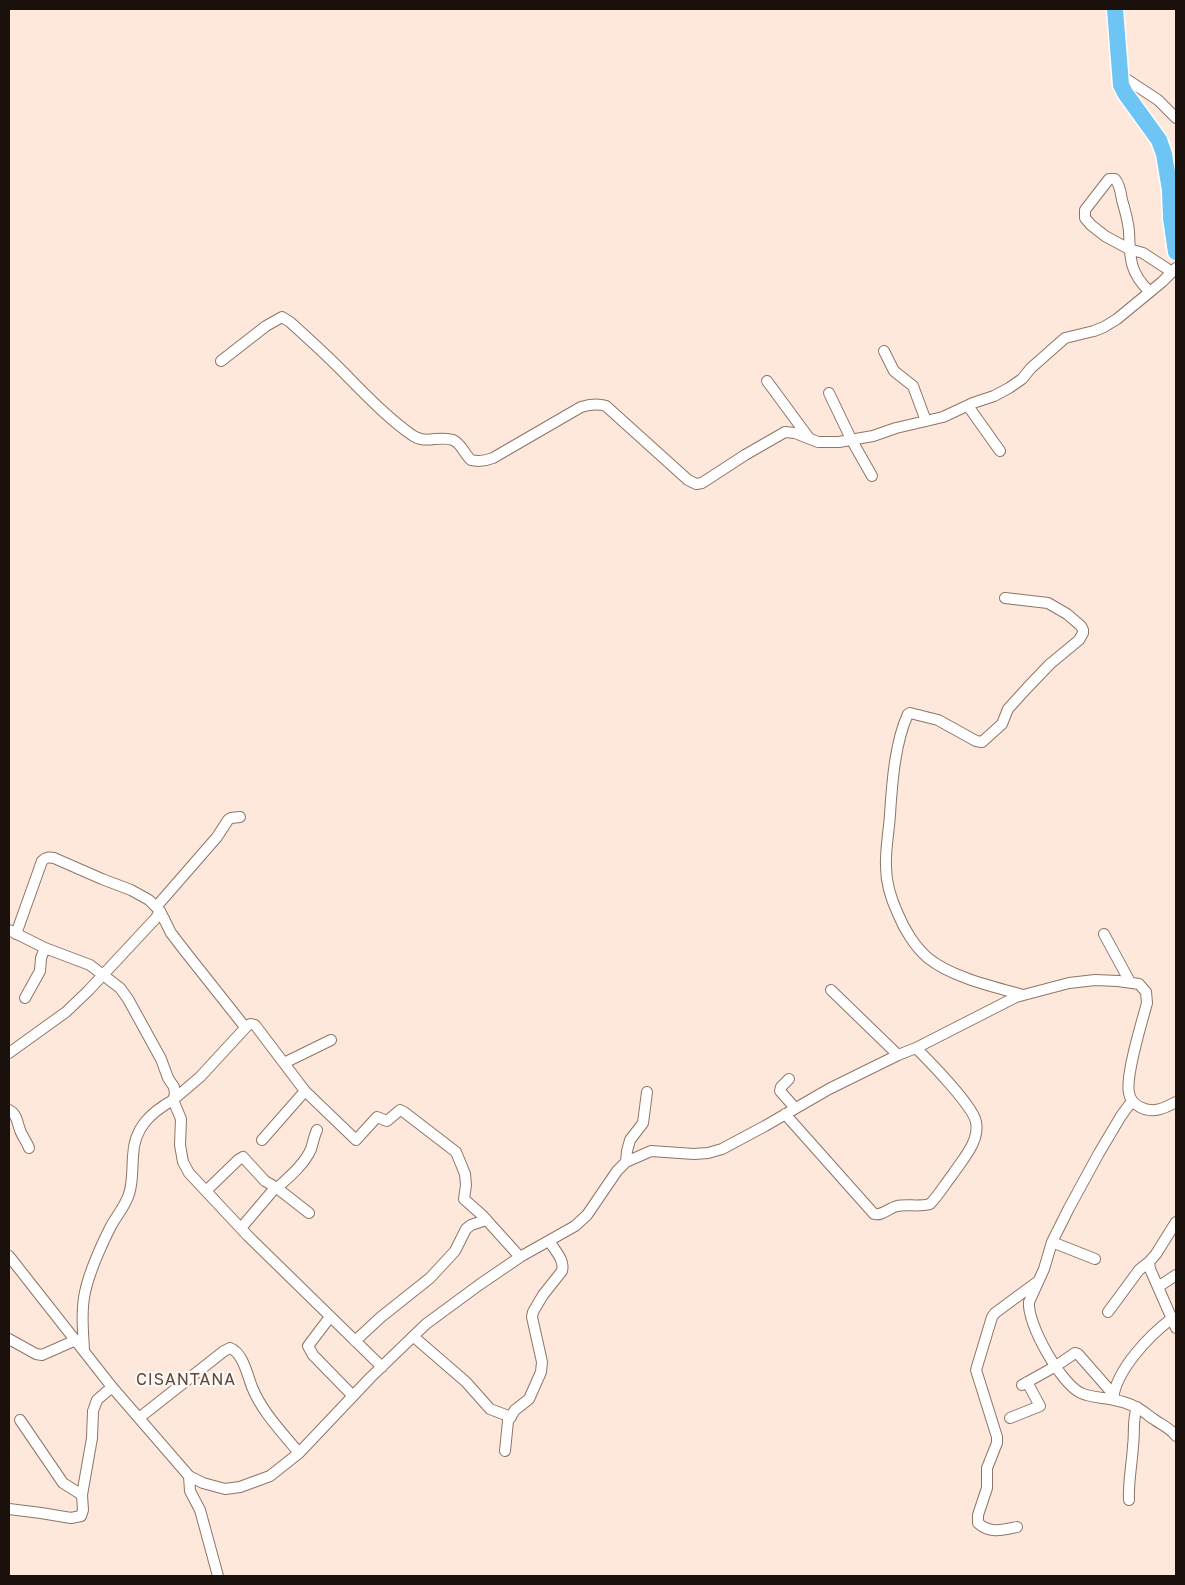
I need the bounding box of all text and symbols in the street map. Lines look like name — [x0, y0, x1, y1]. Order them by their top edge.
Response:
district label: CISANTANA — [135, 1370, 237, 1390]

